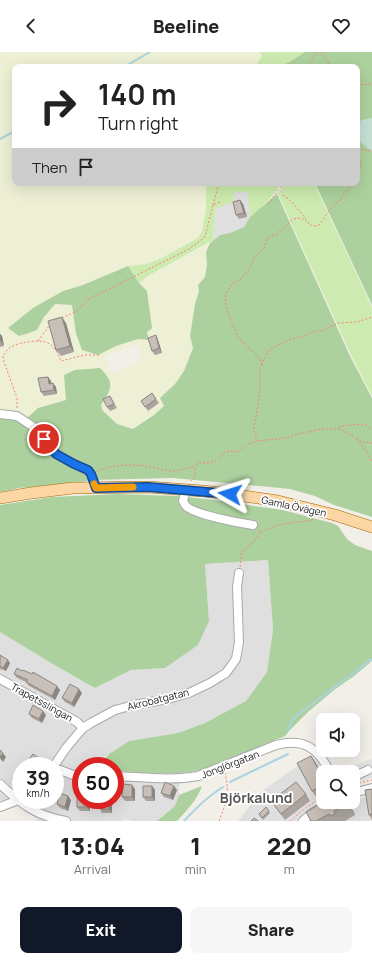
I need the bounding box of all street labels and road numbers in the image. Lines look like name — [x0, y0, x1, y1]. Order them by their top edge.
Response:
street label: Gamla Övägen — [260, 492, 328, 520]
street label: Trapetsslingan — [9, 679, 75, 725]
street label: Akrobatgatan — [126, 685, 190, 713]
street label: Jonglörgatan — [199, 747, 261, 781]

